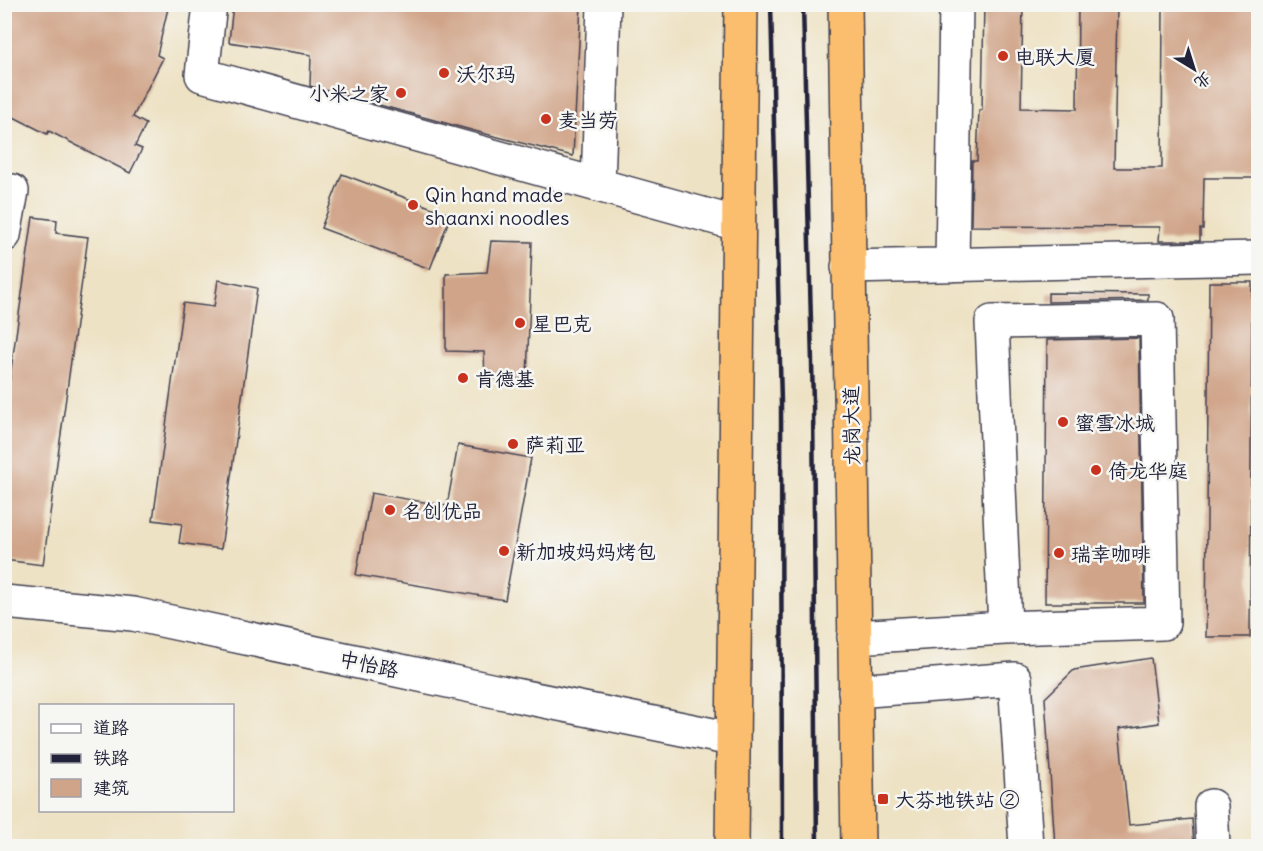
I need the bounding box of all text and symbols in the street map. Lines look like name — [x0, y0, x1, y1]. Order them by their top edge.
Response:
north arrow — [1164, 39, 1224, 99]
place label: 电联大厦 — [1015, 44, 1095, 69]
marker: 电联大厦 — [996, 49, 1010, 63]
place label: 沃尔玛 — [456, 61, 516, 86]
marker: 沃尔玛 — [437, 66, 451, 80]
text: 北 — [1191, 68, 1216, 94]
place label: 小米之家 — [309, 81, 389, 106]
marker: 小米之家 — [394, 86, 408, 100]
place label: 麦当劳 — [558, 107, 618, 132]
marker: 麦当劳 — [539, 112, 553, 126]
place label: Qin hand made shaanxi noodles — [425, 182, 569, 230]
marker: Qin hand made shaanxi noodles — [406, 198, 420, 212]
place label: 星巴克 — [532, 311, 592, 336]
marker: 星巴克 — [513, 316, 527, 330]
place label: 肯德基 — [475, 366, 535, 391]
marker: 肯德基 — [456, 371, 470, 385]
street label: 龙岗大道 — [838, 386, 864, 466]
place label: 蜜雪冰城 — [1075, 410, 1155, 435]
marker: 蜜雪冰城 — [1056, 415, 1070, 429]
place label: 萨莉亚 — [525, 432, 585, 457]
marker: 萨莉亚 — [506, 437, 520, 451]
place label: 倚龙华庭 — [1108, 458, 1188, 483]
marker: 倚龙华庭 — [1089, 463, 1103, 477]
place label: 名创优品 — [402, 498, 482, 523]
marker: 名创优品 — [383, 503, 397, 517]
place label: 新加坡妈妈烤包 — [516, 539, 656, 564]
place label: 瑞幸咖啡 — [1071, 541, 1151, 566]
marker: 新加坡妈妈烤包 — [497, 544, 511, 558]
marker: 瑞幸咖啡 — [1052, 546, 1066, 560]
street label: 中怡路 — [337, 646, 402, 683]
legend — [39, 704, 234, 812]
text: 道路 — [93, 716, 129, 739]
text: 铁路 — [93, 746, 129, 769]
text: 建筑 — [93, 776, 129, 799]
place label: 大芬地铁站 ② — [895, 787, 1020, 812]
marker: 大芬地铁站 ② — [876, 792, 890, 806]

